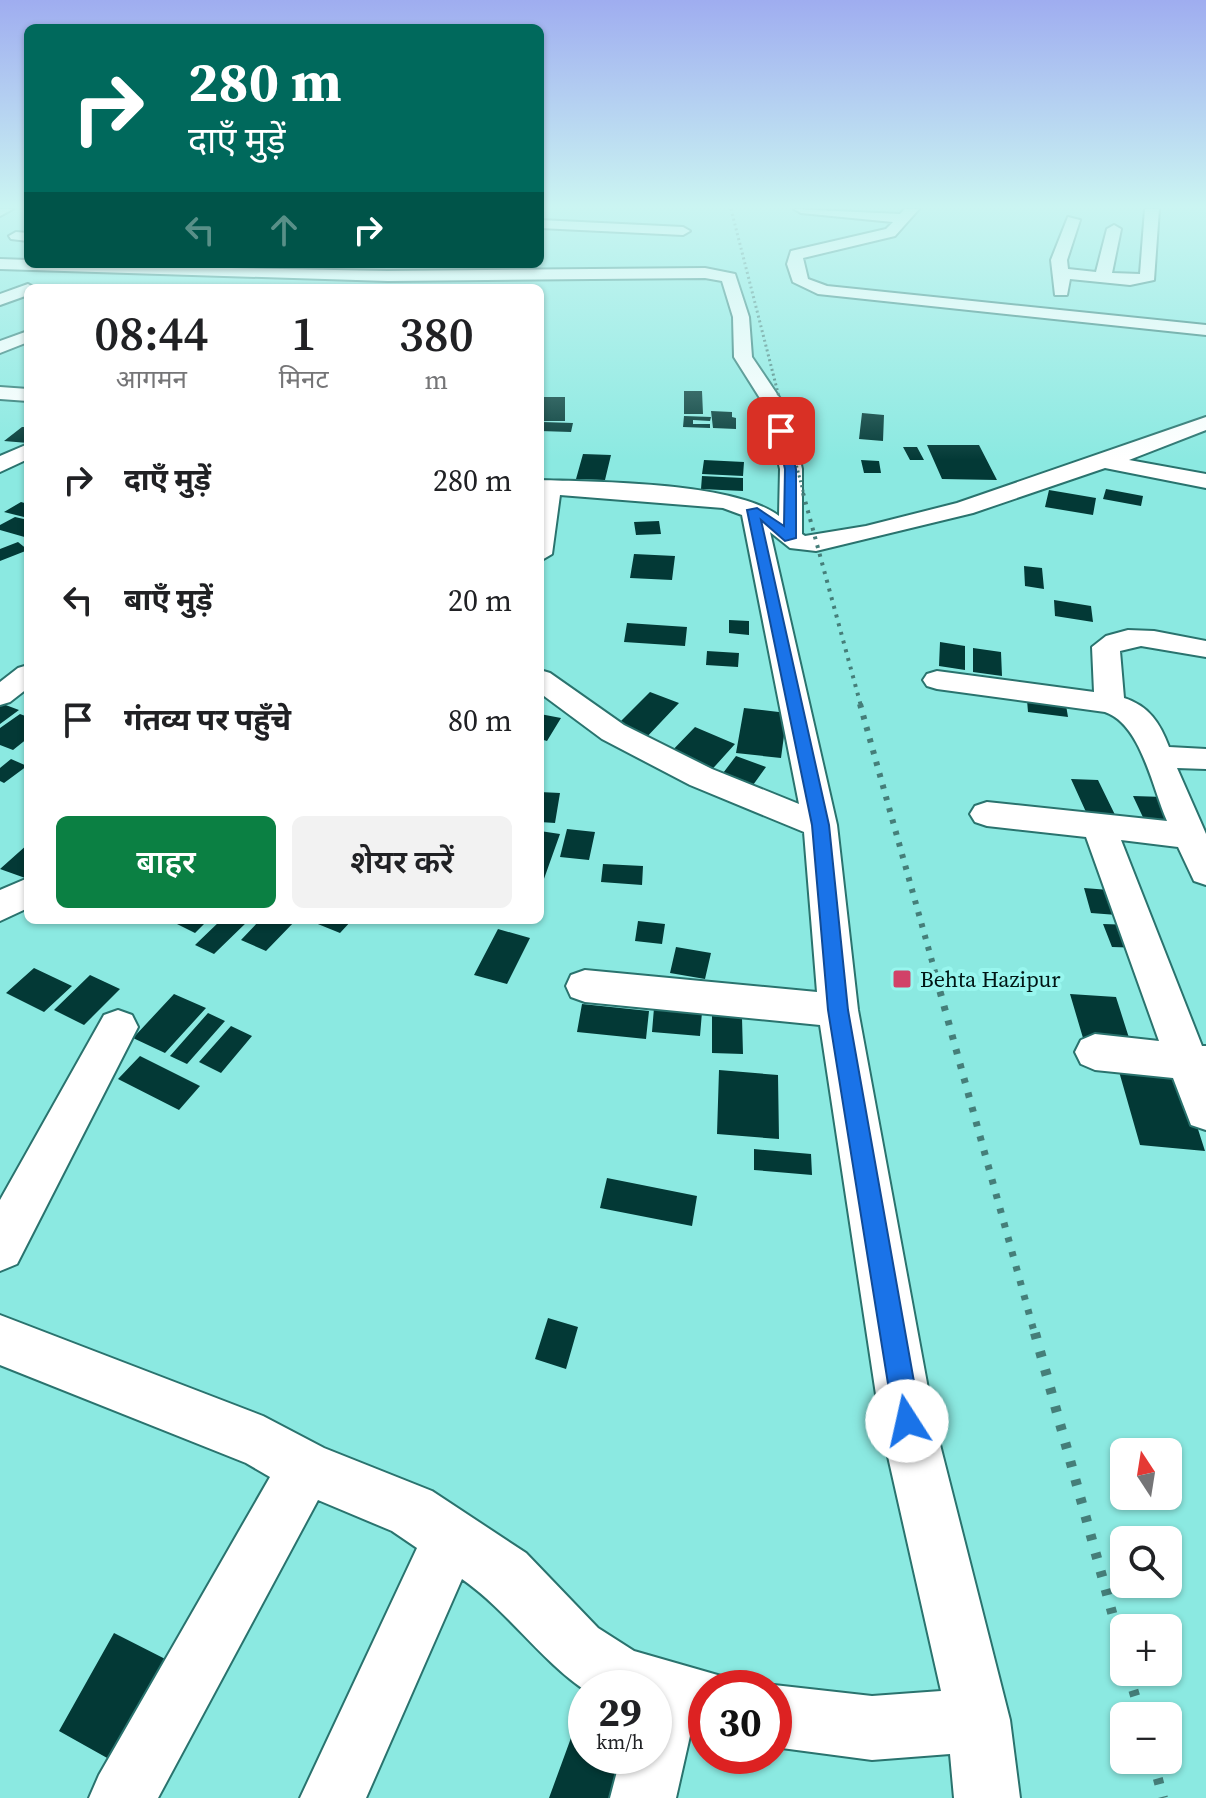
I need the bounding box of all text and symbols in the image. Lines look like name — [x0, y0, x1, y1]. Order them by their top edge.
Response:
text: 280 m — [188, 43, 342, 120]
icon: right — [56, 56, 160, 160]
text: दाएँ मुड़ें — [188, 116, 286, 165]
icon: left — [178, 208, 222, 252]
icon: ahead — [262, 208, 306, 252]
icon: right — [346, 208, 390, 252]
text: 08:44 — [94, 300, 209, 366]
text: 1 — [291, 300, 316, 366]
text: 380 — [399, 301, 474, 367]
text: आगमन — [116, 361, 187, 397]
text: मिनट — [279, 361, 329, 397]
text: m — [425, 362, 448, 398]
pin — [747, 397, 815, 465]
icon: arrive — [759, 409, 803, 453]
icon: right — [56, 458, 100, 502]
text: दाएँ मुड़ें — [124, 459, 211, 500]
text: 280 m — [433, 460, 512, 501]
icon: left — [56, 578, 100, 622]
text: बाएँ मुड़ें — [124, 579, 213, 620]
text: 20 m — [448, 580, 512, 621]
icon: arrive — [56, 698, 100, 742]
text: गंतव्य पर पहुँचे — [124, 699, 291, 740]
text: 80 m — [448, 700, 512, 741]
button: बाहर — [56, 816, 276, 908]
button: शेयर करें — [292, 816, 512, 908]
place label: Behta Hazipur — [920, 964, 1061, 994]
marker: Behta Hazipur — [891, 968, 913, 990]
position arrow — [865, 1379, 949, 1463]
north arrow — [1110, 1438, 1182, 1510]
map controls — [1110, 1438, 1182, 1774]
button: search — [1110, 1526, 1182, 1598]
button: + — [1110, 1614, 1182, 1686]
speed limit sign: 30 — [688, 1670, 792, 1774]
text: 29 — [598, 1685, 642, 1739]
button: − — [1110, 1702, 1182, 1774]
text: km/h — [596, 1728, 644, 1756]

